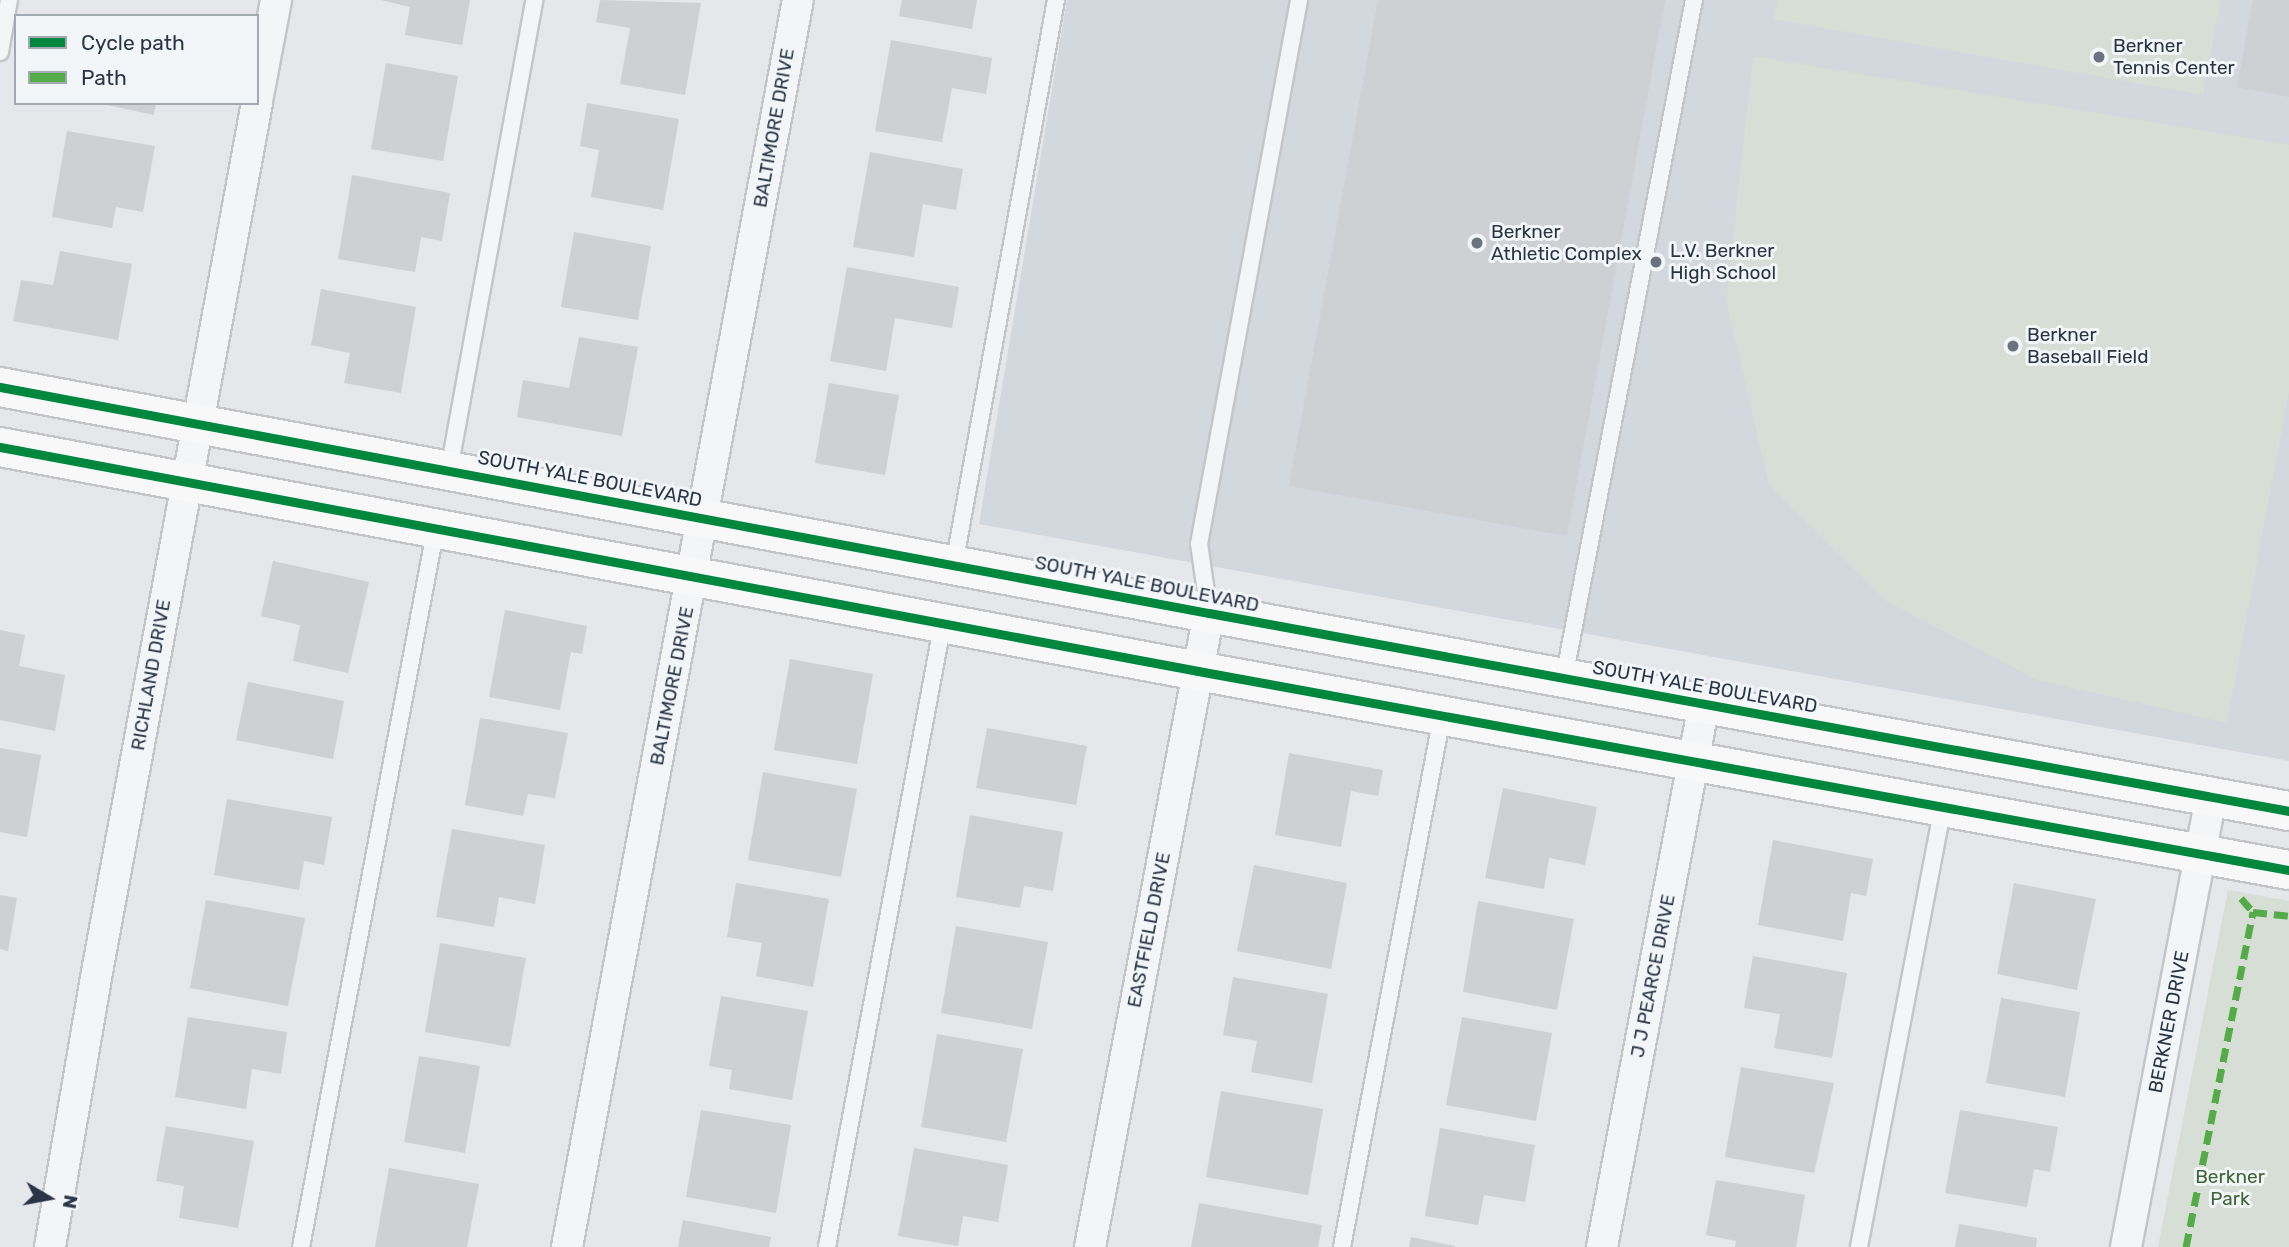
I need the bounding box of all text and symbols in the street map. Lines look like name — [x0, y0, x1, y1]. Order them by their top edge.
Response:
legend — [14, 14, 259, 105]
text: Cycle path — [81, 30, 185, 55]
place label: Berkner Tennis Center — [2113, 35, 2235, 79]
street label: BALTIMORE DRIVE — [749, 47, 799, 209]
marker: Berkner Tennis Center — [2091, 49, 2107, 65]
text: Path — [81, 65, 127, 90]
place label: Berkner Athletic Complex — [1491, 221, 1642, 265]
marker: Berkner Athletic Complex — [1469, 235, 1485, 251]
place label: L.V. Berkner High School — [1670, 240, 1776, 284]
marker: L.V. Berkner High School — [1648, 254, 1664, 270]
place label: Berkner Baseball Field — [2027, 324, 2148, 368]
marker: Berkner Baseball Field — [2005, 338, 2021, 354]
street label: SOUTH YALE BOULEVARD — [476, 446, 704, 512]
street label: SOUTH YALE BOULEVARD — [1033, 551, 1261, 617]
street label: RICHLAND DRIVE — [126, 598, 176, 752]
street label: BALTIMORE DRIVE — [645, 605, 699, 767]
street label: SOUTH YALE BOULEVARD — [1591, 656, 1819, 718]
street label: EASTFIELD DRIVE — [1123, 850, 1175, 1010]
street label: J J PEARCE DRIVE — [1626, 892, 1680, 1060]
street label: BERKNER DRIVE — [2144, 949, 2194, 1095]
north arrow — [14, 1163, 84, 1233]
park label: Berkner Park — [2195, 1166, 2265, 1210]
text: N — [58, 1193, 83, 1210]

